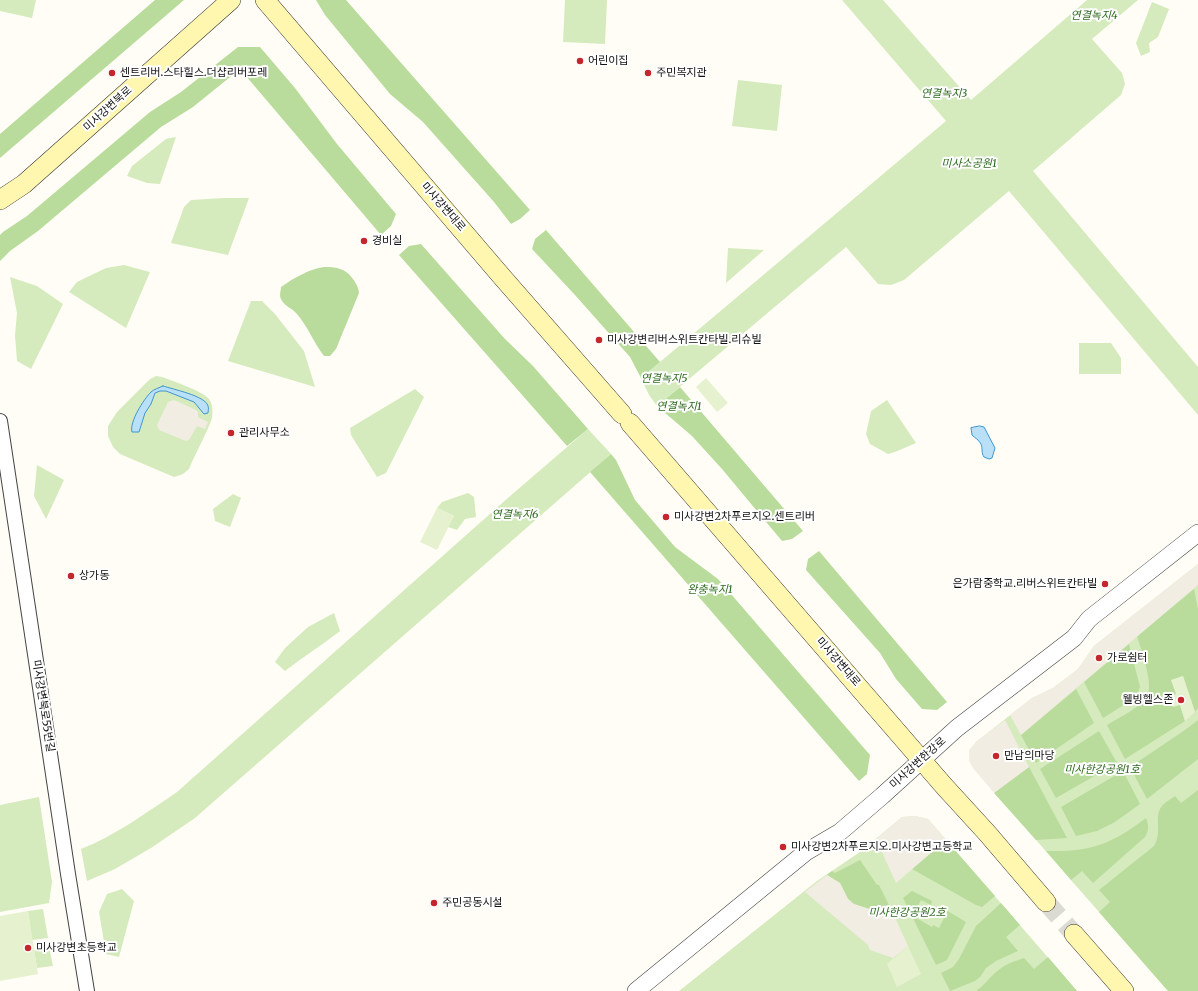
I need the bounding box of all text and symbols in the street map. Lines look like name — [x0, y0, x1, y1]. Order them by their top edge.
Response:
park label: 연결녹지4 — [1071, 9, 1117, 23]
place label: 어린이집 — [588, 54, 628, 68]
marker: 어린이집 — [575, 56, 585, 66]
place label: 센트리버.스타힐스.더샵리버포레 — [120, 66, 267, 80]
place label: 주민복지관 — [656, 66, 707, 80]
marker: 센트리버.스타힐스.더샵리버포레 — [107, 68, 117, 78]
marker: 주민복지관 — [643, 68, 653, 78]
street label: 미사강변북로 — [81, 84, 135, 134]
park label: 연결녹지3 — [921, 87, 967, 101]
park label: 미사소공원1 — [941, 157, 997, 171]
street label: 미사강변대로 — [418, 180, 468, 234]
place label: 경비실 — [372, 234, 402, 248]
marker: 경비실 — [359, 236, 369, 246]
place label: 미사강변리버스위트칸타빌.리슈빌 — [607, 333, 762, 347]
marker: 미사강변리버스위트칸타빌.리슈빌 — [594, 335, 604, 345]
park label: 연결녹지5 — [641, 372, 687, 386]
park label: 연결녹지1 — [656, 400, 702, 414]
place label: 관리사무소 — [239, 426, 290, 440]
marker: 관리사무소 — [226, 428, 236, 438]
park label: 연결녹지6 — [492, 508, 538, 522]
place label: 미사강변2차푸르지오.센트리버 — [674, 510, 815, 524]
marker: 미사강변2차푸르지오.센트리버 — [661, 512, 671, 522]
place label: 상가동 — [79, 569, 109, 583]
marker: 상가동 — [66, 571, 76, 581]
place label: 은가람중학교.리버스위트칸타빌 — [953, 577, 1097, 591]
marker: 은가람중학교.리버스위트칸타빌 — [1100, 579, 1110, 589]
park label: 완충녹지1 — [687, 583, 733, 597]
street label: 미사강변대로 — [813, 635, 863, 689]
place label: 가로쉼터 — [1107, 651, 1147, 665]
marker: 가로쉼터 — [1094, 653, 1104, 663]
street label: 미사강변북로55번길 — [29, 659, 57, 753]
place label: 웰빙헬스존 — [1122, 693, 1173, 707]
marker: 웰빙헬스존 — [1176, 695, 1186, 705]
street label: 미사강변한강로 — [887, 734, 949, 792]
place label: 만남의마당 — [1004, 749, 1055, 763]
marker: 만남의마당 — [991, 751, 1001, 761]
park label: 미사한강공원1호 — [1064, 763, 1140, 777]
place label: 미사강변2차푸르지오.미사강변고등학교 — [791, 840, 972, 854]
marker: 미사강변2차푸르지오.미사강변고등학교 — [778, 842, 788, 852]
place label: 주민공동시설 — [442, 896, 503, 910]
marker: 주민공동시설 — [429, 898, 439, 908]
park label: 미사한강공원2호 — [868, 906, 946, 920]
place label: 미사강변초등학교 — [36, 941, 117, 955]
marker: 미사강변초등학교 — [23, 943, 33, 953]

